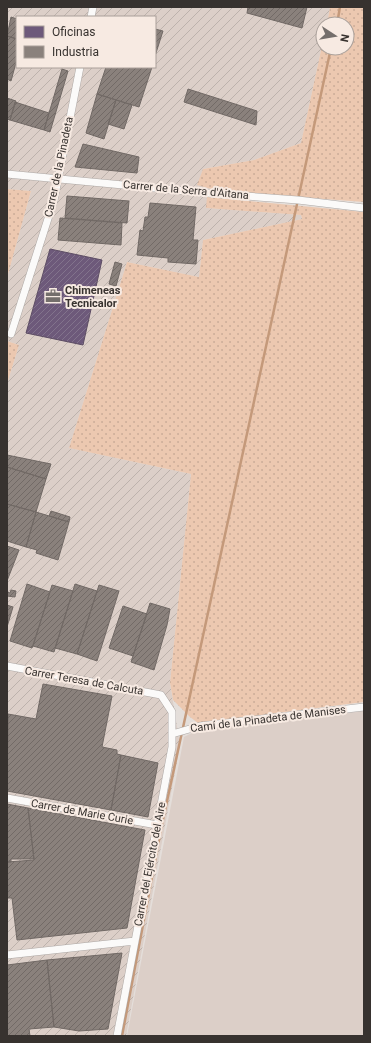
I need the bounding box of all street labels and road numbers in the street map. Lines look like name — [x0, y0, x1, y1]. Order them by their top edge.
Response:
street label: Carrer de la Pinadeta — [42, 116, 76, 218]
street label: Carrer de la Serra d'Aitana — [123, 178, 249, 202]
street label: Carrer Teresa de Calcuta — [24, 664, 144, 698]
street label: Camí de la Pinadeta de Manises — [189, 703, 347, 735]
street label: Carrer de Marie Curie — [30, 797, 134, 827]
street label: Carrer del Ejército del Aire — [132, 801, 168, 927]

